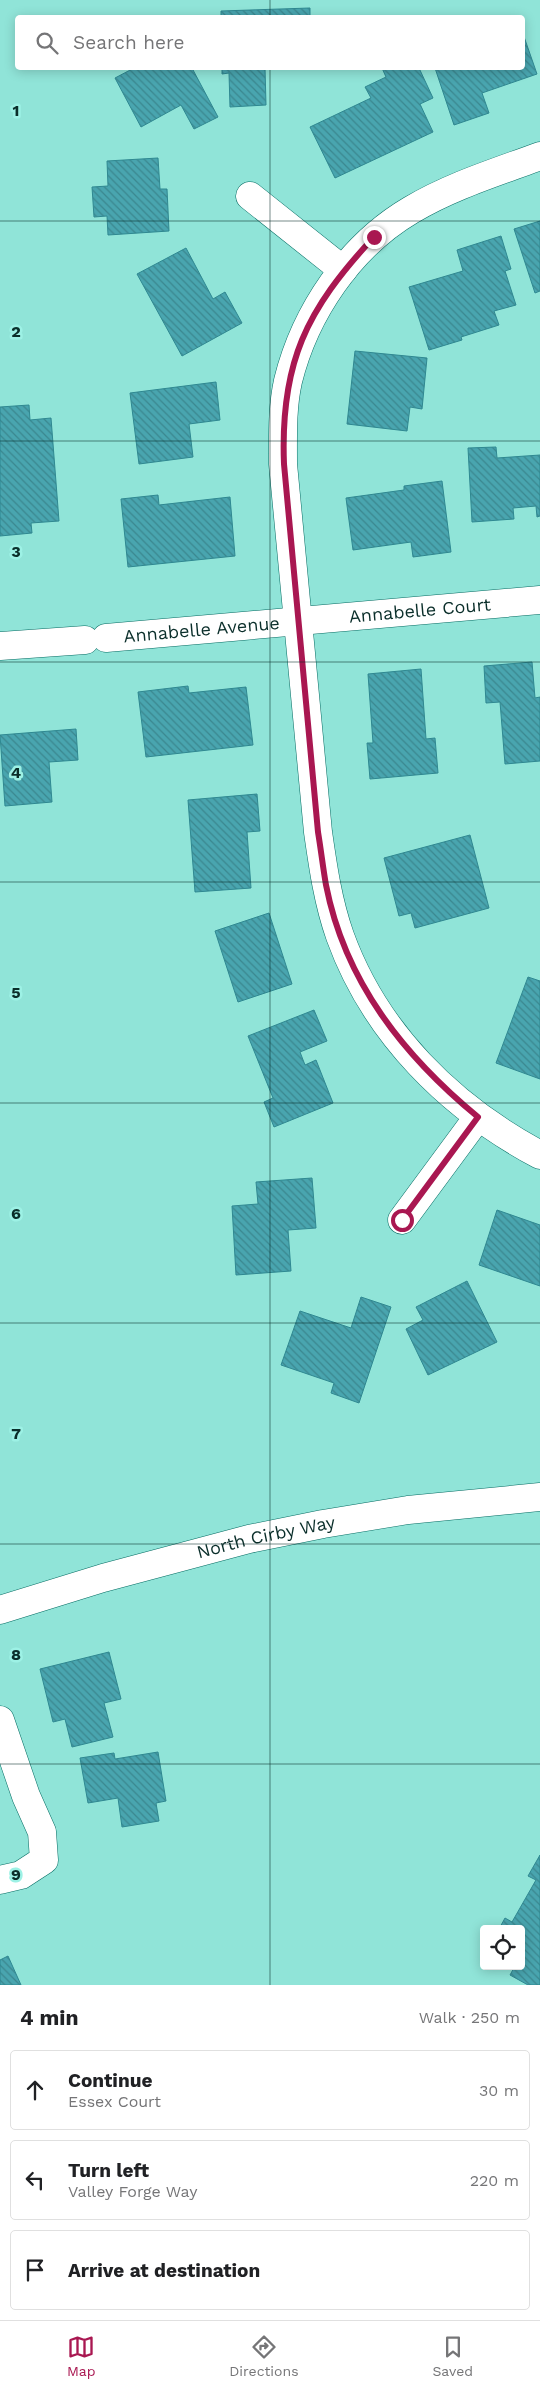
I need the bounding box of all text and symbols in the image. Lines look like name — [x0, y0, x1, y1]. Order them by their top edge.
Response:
search box — [15, 15, 525, 70]
icon: search — [33, 29, 61, 57]
text: Search here — [73, 31, 184, 54]
text: 1 — [13, 101, 19, 120]
route end — [363, 226, 386, 249]
text: 2 — [11, 322, 21, 341]
text: 3 — [11, 542, 21, 561]
street label: Annabelle Court — [348, 593, 492, 627]
street label: Annabelle Avenue — [123, 612, 281, 646]
text: 4 — [11, 763, 21, 782]
text: 5 — [11, 983, 21, 1002]
text: 6 — [11, 1204, 21, 1223]
route start — [391, 1209, 414, 1232]
text: 7 — [11, 1424, 21, 1443]
street label: North Cirby Way — [194, 1511, 337, 1562]
text: 8 — [11, 1645, 21, 1664]
text: 9 — [11, 1865, 21, 1884]
map controls — [480, 1925, 525, 1970]
button: locate — [480, 1925, 525, 1970]
text: 4 min — [20, 2005, 78, 2030]
text: Walk · 250 m — [419, 2008, 520, 2027]
text: Continue — [68, 2069, 152, 2092]
icon: ahead — [21, 2076, 49, 2104]
text: 30 m — [479, 2081, 519, 2100]
text: Essex Court — [68, 2092, 161, 2111]
text: Turn left — [68, 2159, 149, 2182]
icon: left — [21, 2166, 49, 2194]
text: 220 m — [470, 2171, 519, 2190]
text: Valley Forge Way — [68, 2182, 197, 2201]
icon: arrive — [21, 2256, 49, 2284]
text: Arrive at destination — [68, 2259, 260, 2282]
tab: Map — [67, 2333, 96, 2379]
tab: Directions — [229, 2333, 299, 2379]
tab: Saved — [432, 2333, 473, 2379]

